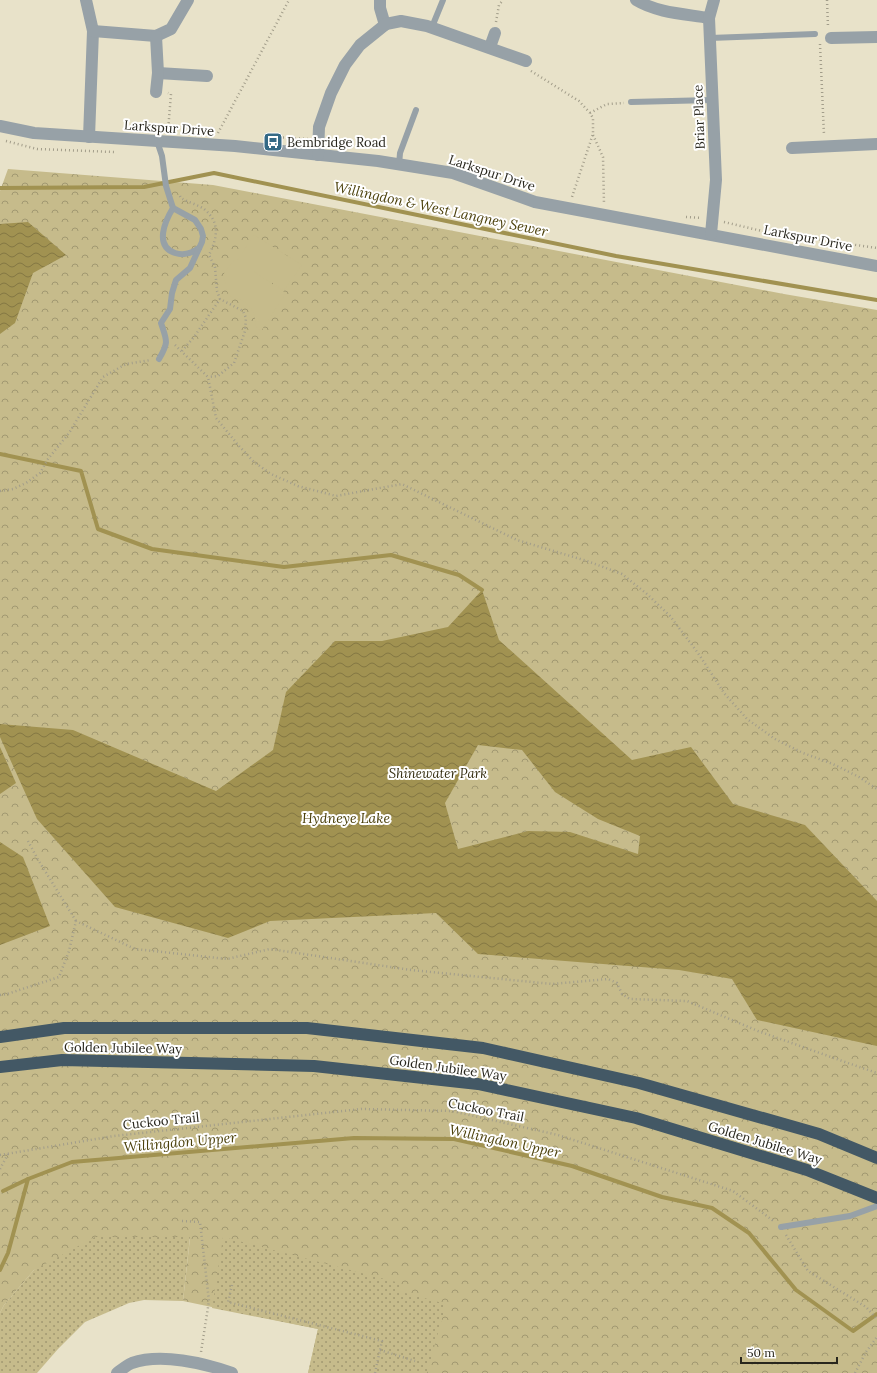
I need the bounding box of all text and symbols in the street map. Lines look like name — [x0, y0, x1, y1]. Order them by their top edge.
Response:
street label: Briar Place — [689, 84, 709, 150]
street label: Larkspur Drive — [123, 116, 215, 140]
bus stop icon: Bembridge Road — [262, 131, 284, 153]
place label: Bembridge Road — [287, 134, 386, 151]
street label: Larkspur Drive — [446, 151, 538, 195]
water label: Willingdon & West Langney Sewer — [332, 177, 550, 241]
street label: Larkspur Drive — [762, 221, 854, 255]
park label: Shinewater Park — [389, 765, 487, 782]
water label: Hydneye Lake — [302, 809, 390, 827]
street label: Golden Jubilee Way — [64, 1038, 182, 1058]
street label: Golden Jubilee Way — [388, 1051, 508, 1085]
street label: Cuckoo Trail — [447, 1094, 526, 1126]
street label: Cuckoo Trail — [122, 1108, 201, 1133]
street label: Golden Jubilee Way — [706, 1118, 824, 1168]
water label: Willingdon Upper — [448, 1120, 563, 1162]
water label: Willingdon Upper — [123, 1128, 238, 1156]
scale bar — [741, 1339, 837, 1365]
text: 50 m — [747, 1345, 775, 1360]

